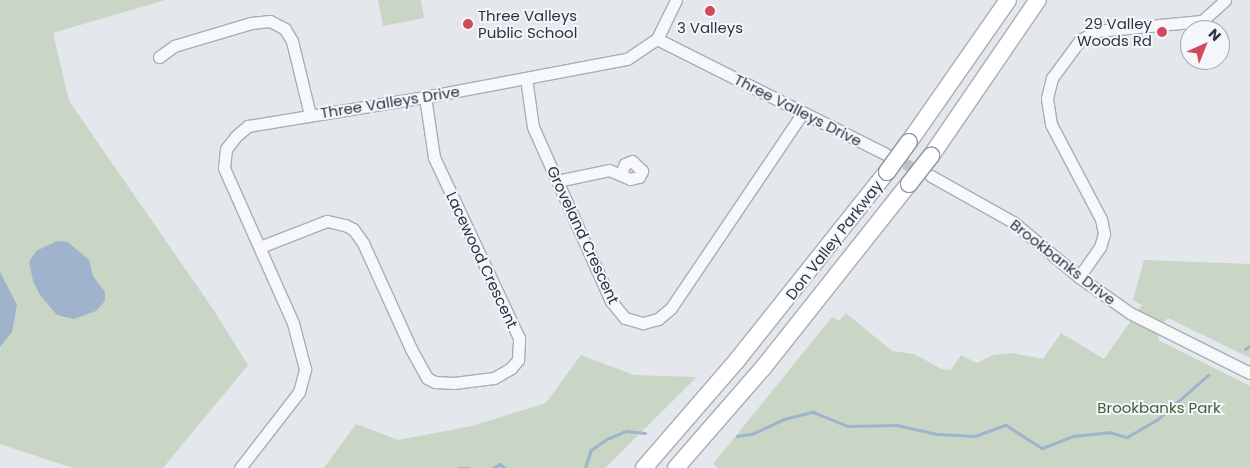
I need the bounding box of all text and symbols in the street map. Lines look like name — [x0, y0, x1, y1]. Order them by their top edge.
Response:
marker: 3 Valleys — [704, 5, 716, 17]
place label: Three Valleys Public School — [478, 6, 577, 41]
place label: 29 Valley Woods Rd — [1077, 14, 1152, 49]
marker: Three Valleys Public School — [462, 18, 474, 30]
place label: 3 Valleys — [677, 19, 743, 37]
north arrow — [1180, 20, 1230, 70]
text: N — [1204, 24, 1225, 46]
marker: 29 Valley Woods Rd — [1156, 26, 1168, 38]
street label: Three Valleys Drive — [731, 70, 865, 150]
street label: Three Valleys Drive — [319, 82, 461, 122]
street label: Groveland Crescent — [543, 163, 623, 307]
street label: Don Valley Parkway — [782, 177, 886, 303]
street label: Lacewood Crescent — [442, 189, 522, 331]
street label: Brookbanks Drive — [1007, 215, 1119, 309]
park label: Brookbanks Park — [1097, 399, 1221, 417]

